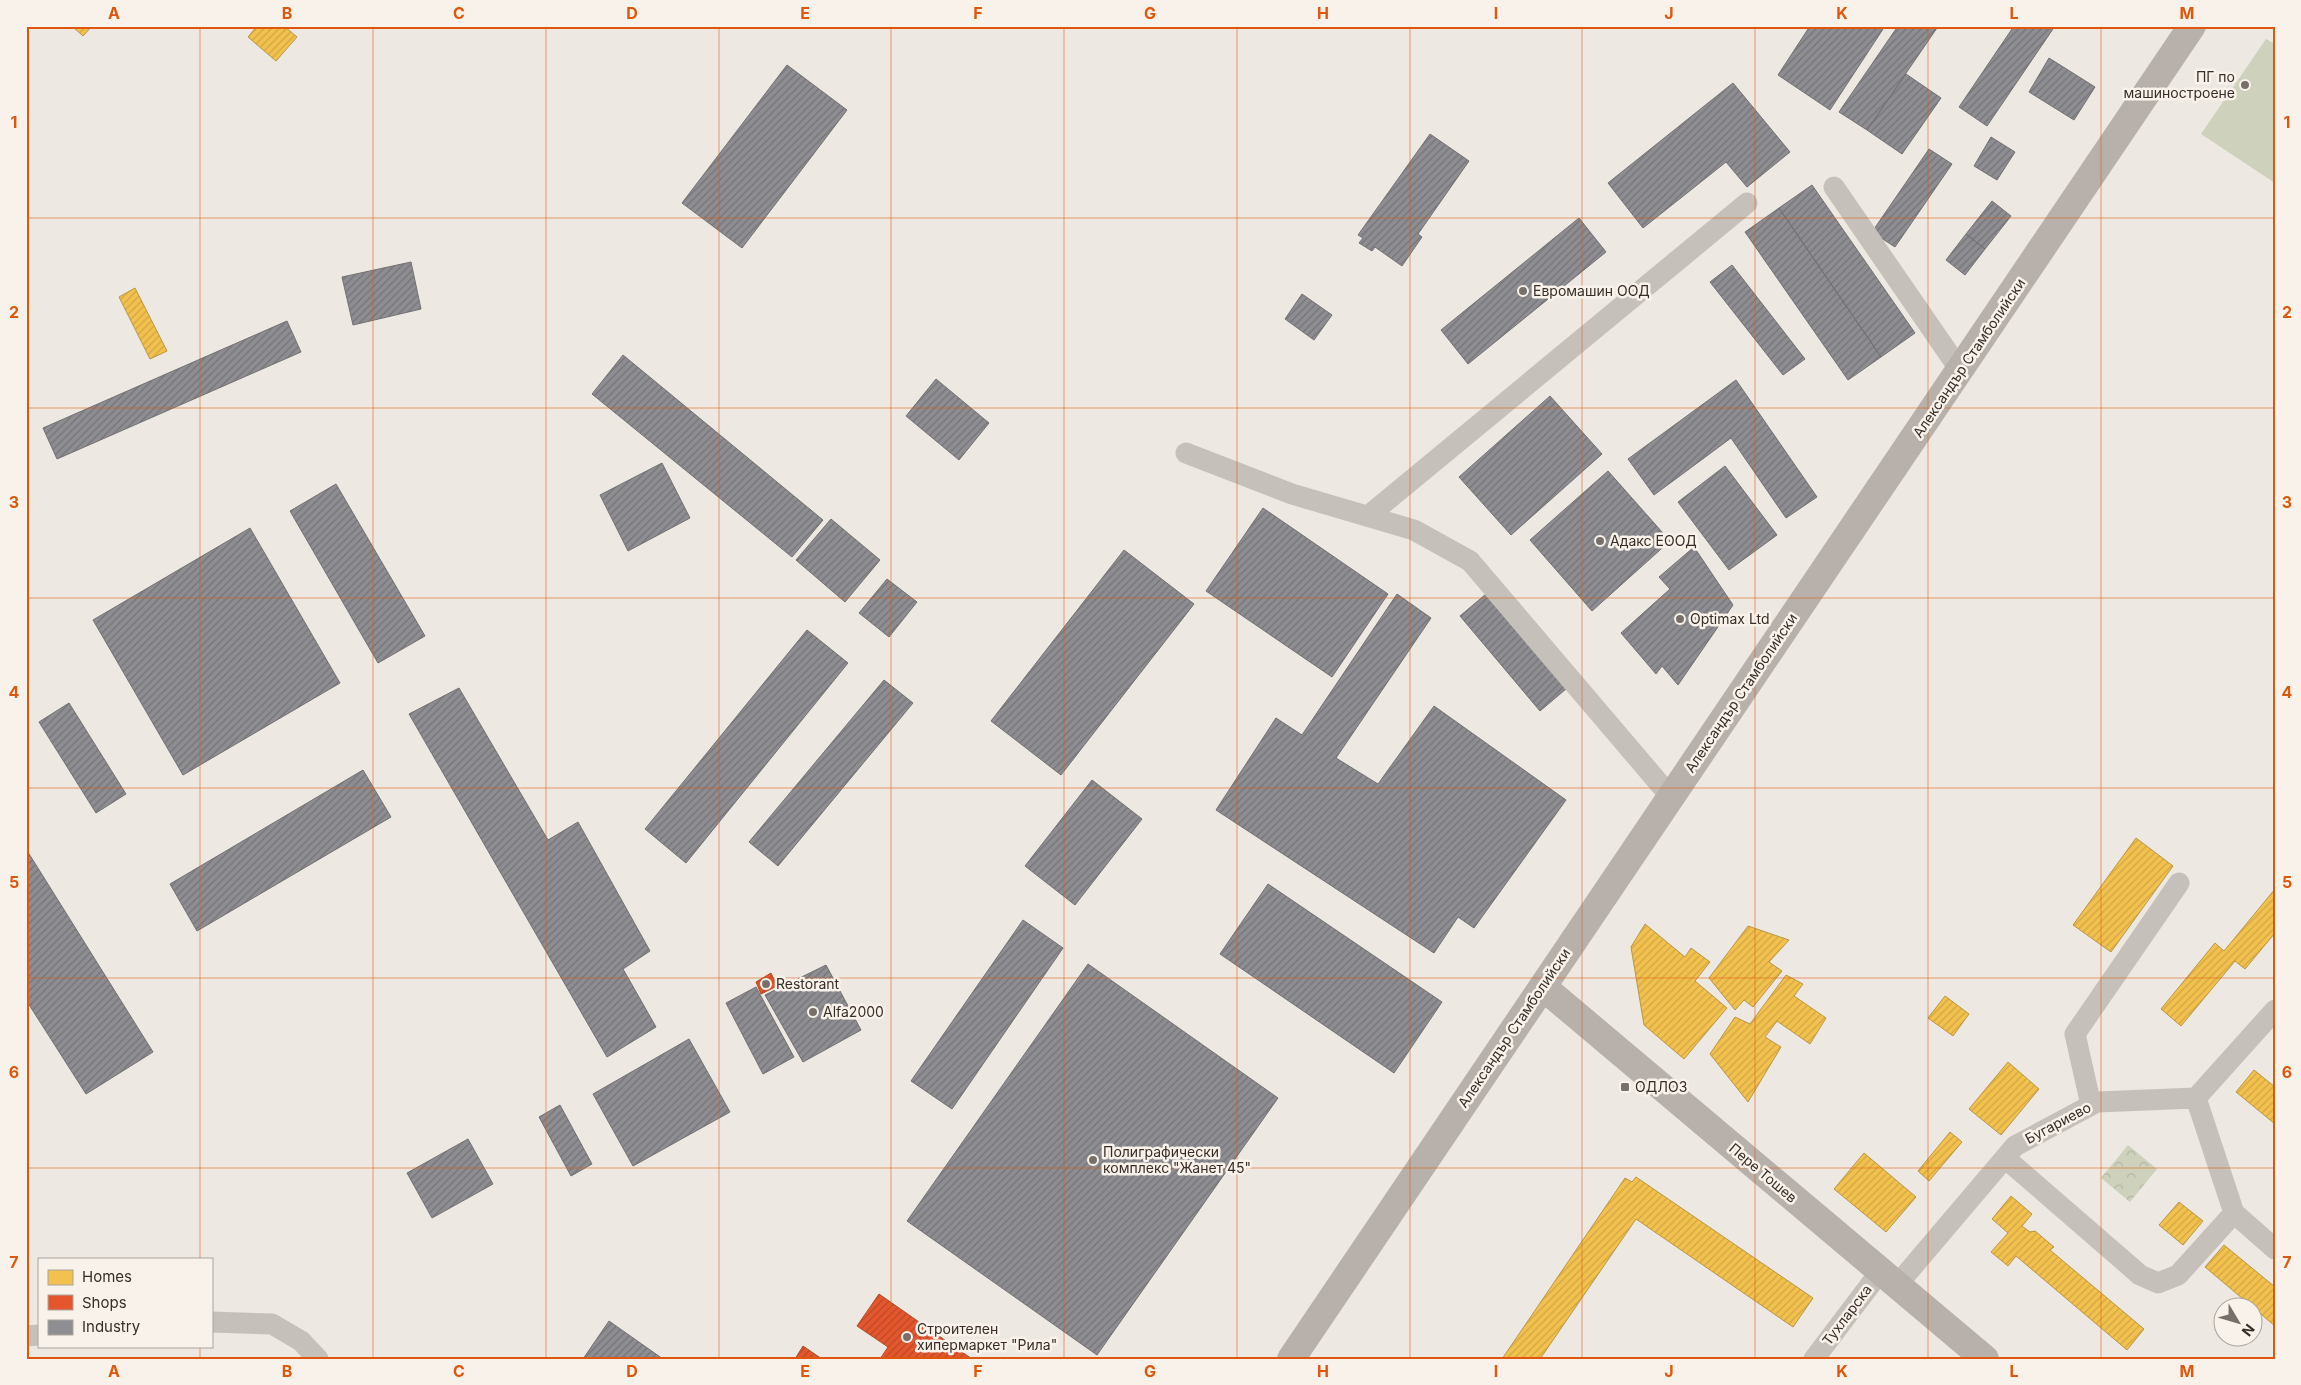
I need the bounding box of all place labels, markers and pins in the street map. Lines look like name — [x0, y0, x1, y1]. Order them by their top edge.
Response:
place label: ПГ по машиностроене — [2124, 68, 2235, 101]
marker: ПГ по машиностроене — [2239, 79, 2251, 91]
place label: Евромашин ООД — [1533, 282, 1650, 299]
marker: Евромашин ООД — [1517, 285, 1529, 297]
place label: Адакс ЕООД — [1610, 532, 1697, 549]
marker: Адакс ЕООД — [1594, 535, 1606, 547]
place label: Optimax Ltd — [1690, 610, 1770, 627]
marker: Optimax Ltd — [1674, 613, 1686, 625]
place label: Restorant — [776, 975, 840, 992]
marker: Restorant — [760, 978, 772, 990]
place label: Alfa2000 — [823, 1003, 884, 1020]
marker: Alfa2000 — [807, 1006, 819, 1018]
place label: ОДЛОЗ — [1635, 1078, 1687, 1095]
marker: ОДЛОЗ — [1619, 1081, 1631, 1093]
place label: Полиграфически комплекс "Жанет 45" — [1103, 1143, 1251, 1176]
marker: Полиграфически комплекс "Жанет 45" — [1087, 1154, 1099, 1166]
place label: Строителен хипермаркет "Рила" — [917, 1320, 1057, 1353]
marker: Строителен хипермаркет "Рила" — [901, 1331, 913, 1343]

